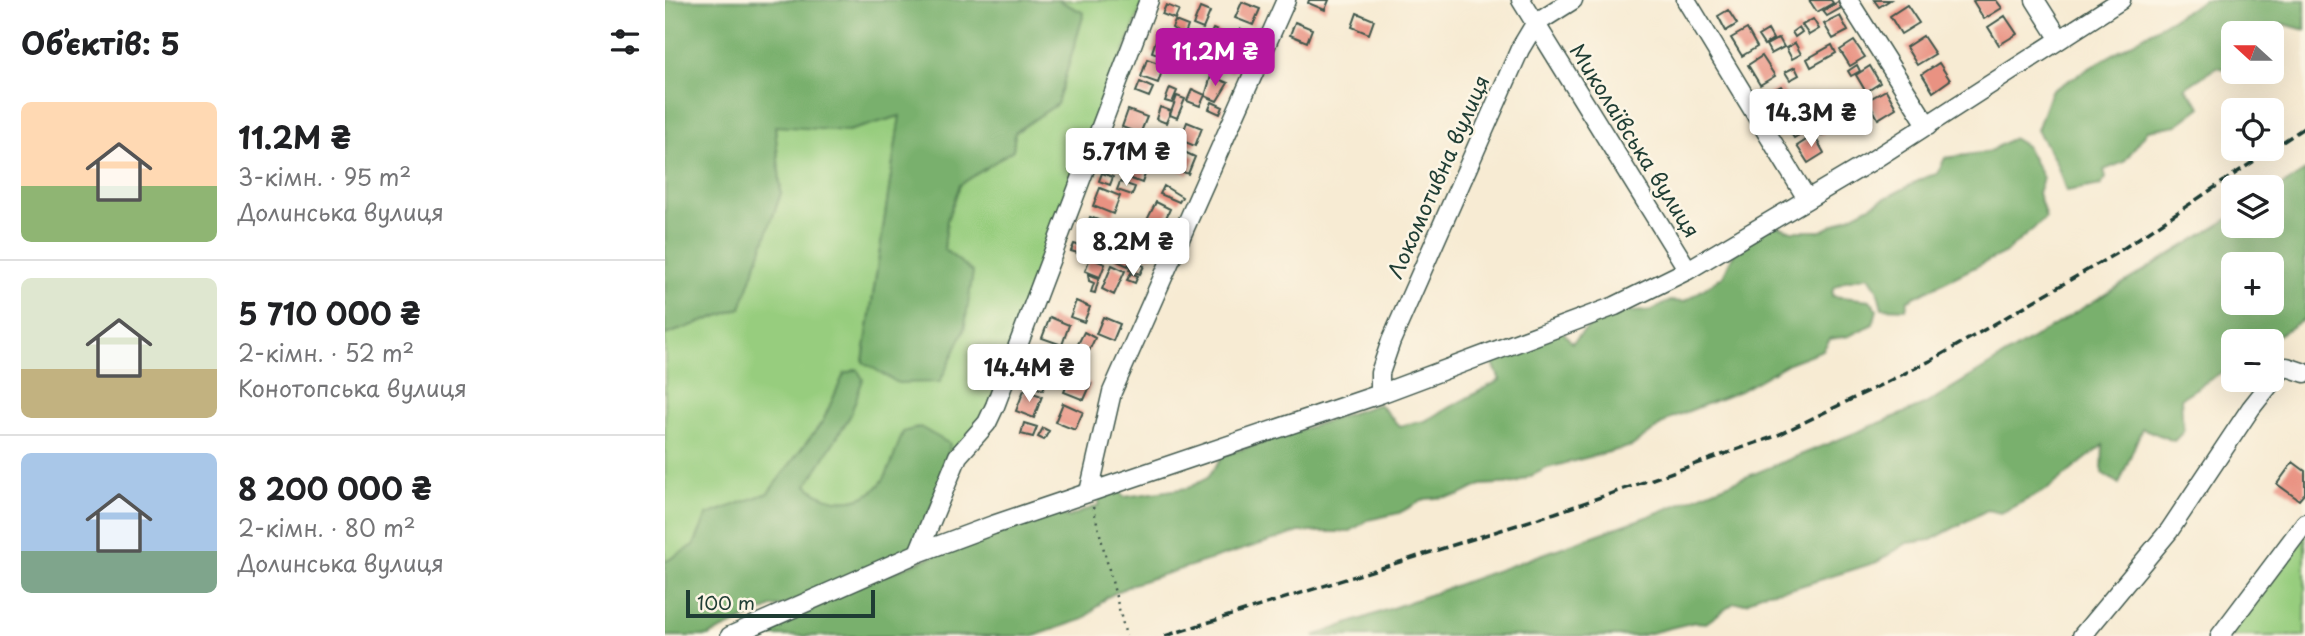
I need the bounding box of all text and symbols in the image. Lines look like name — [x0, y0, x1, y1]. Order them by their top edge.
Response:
text: Об’єктів: 5 — [21, 20, 180, 65]
north arrow — [2221, 21, 2284, 84]
map controls — [2221, 21, 2284, 392]
icon: filters — [606, 23, 644, 61]
pin: 11.2M ₴ — [1150, 28, 1280, 88]
text: 11.2M ₴ — [1172, 33, 1258, 68]
street label: Миколаївська вулиця — [1563, 36, 1709, 243]
street label: Локомотивна вулиця — [1378, 69, 1496, 283]
pin: 14.3M ₴ — [1746, 90, 1876, 149]
text: 14.3M ₴ — [1766, 94, 1856, 129]
button: locate — [2221, 98, 2284, 161]
text: 11.2M ₴ — [238, 114, 351, 159]
pin: 5.71M ₴ — [1061, 128, 1191, 188]
icon: home — [77, 130, 161, 214]
text: 5.71M ₴ — [1082, 133, 1170, 168]
text: 3-кімн. · 95 m² — [238, 159, 411, 194]
button: layers — [2221, 175, 2284, 238]
text: Долинська вулиця — [238, 194, 444, 229]
pin: 8.2M ₴ — [1076, 218, 1190, 278]
text: 8.2M ₴ — [1092, 223, 1174, 258]
button: + — [2221, 252, 2284, 315]
text: 5 710 000 ₴ — [238, 290, 420, 335]
icon: home — [77, 306, 161, 390]
button: − — [2221, 329, 2284, 392]
text: 2-кімн. · 52 m² — [238, 335, 414, 370]
pin: 14.4M ₴ — [964, 344, 1094, 404]
text: 14.4M ₴ — [983, 349, 1075, 384]
text: Конотопська вулиця — [238, 370, 467, 405]
text: 8 200 000 ₴ — [238, 465, 432, 510]
icon: home — [77, 481, 161, 565]
text: 2-кімн. · 80 m² — [238, 510, 416, 545]
text: Долинська вулиця — [238, 545, 444, 580]
scale bar — [686, 587, 875, 619]
text: 100 m — [697, 588, 755, 616]

